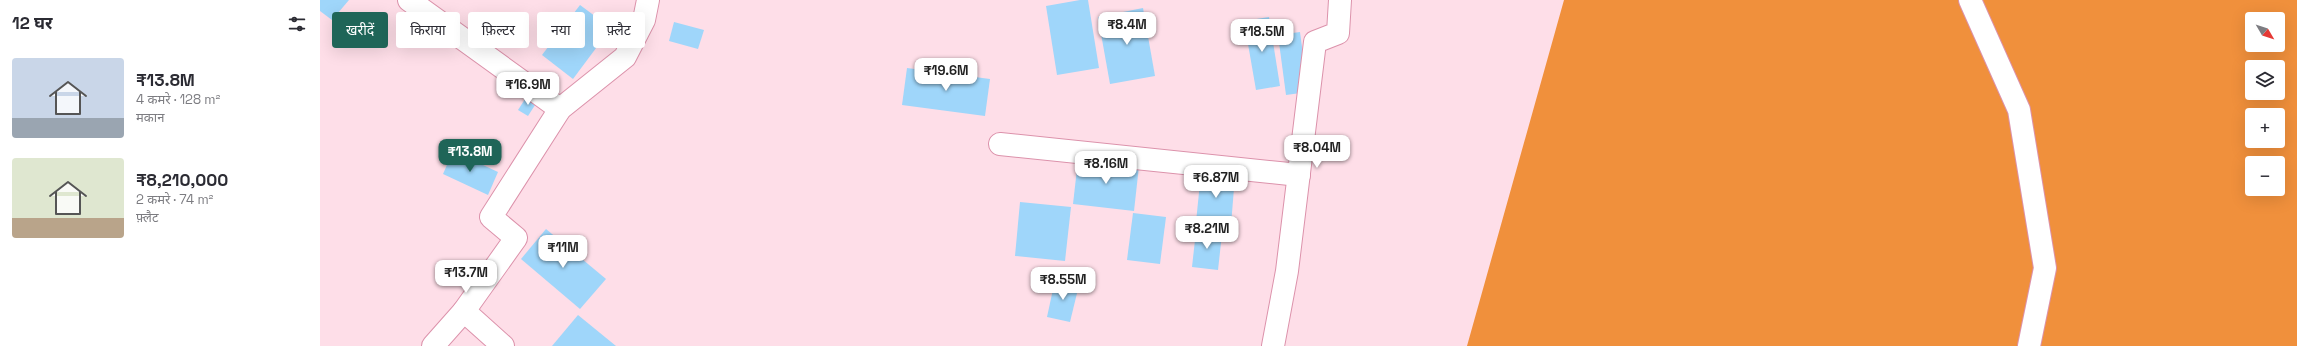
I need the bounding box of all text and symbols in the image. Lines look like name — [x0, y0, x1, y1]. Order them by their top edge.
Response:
text: 12 घर — [12, 12, 53, 34]
chip: खरीदें — [332, 12, 388, 48]
chip: किराया — [396, 12, 460, 48]
chip: फ़िल्टर — [468, 12, 529, 48]
chip: नया — [537, 12, 585, 48]
chip: फ़्लैट — [593, 12, 645, 48]
pin: ₹8.4M — [1099, 12, 1155, 46]
north arrow — [2245, 12, 2285, 52]
map controls — [2245, 12, 2285, 196]
icon: filters — [286, 13, 308, 35]
text: ₹8.4M — [1107, 16, 1147, 33]
pin: ₹18.5M — [1229, 19, 1295, 53]
text: ₹18.5M — [1240, 23, 1284, 40]
pin: ₹19.6M — [913, 58, 979, 92]
button: layers — [2245, 60, 2285, 100]
text: ₹19.6M — [923, 62, 969, 79]
text: ₹13.8M — [136, 69, 195, 91]
pin: ₹16.9M — [495, 72, 561, 106]
icon: home — [44, 74, 92, 122]
text: ₹16.9M — [505, 76, 551, 93]
text: 4 कमरे · 128 m² — [136, 91, 220, 108]
button: + — [2245, 108, 2285, 148]
text: मकान — [136, 109, 164, 126]
pin: ₹8.04M — [1284, 135, 1350, 169]
pin: ₹13.8M — [437, 139, 503, 173]
text: ₹8.04M — [1293, 139, 1341, 156]
text: ₹13.8M — [447, 143, 493, 160]
pin: ₹8.16M — [1073, 151, 1139, 185]
text: ₹8.16M — [1084, 155, 1128, 172]
button: − — [2245, 156, 2285, 196]
pin: ₹6.87M — [1183, 165, 1249, 199]
text: ₹8,210,000 — [136, 169, 228, 191]
text: ₹6.87M — [1193, 169, 1239, 186]
icon: home — [44, 174, 92, 222]
text: 2 कमरे · 74 m² — [136, 191, 213, 208]
text: फ़्लैट — [136, 209, 159, 226]
pin: ₹8.21M — [1174, 216, 1240, 250]
text: ₹8.21M — [1185, 220, 1229, 237]
pin: ₹11M — [539, 235, 587, 269]
text: ₹11M — [547, 239, 579, 256]
pin: ₹13.7M — [433, 260, 499, 294]
text: ₹13.7M — [444, 264, 488, 281]
pin: ₹8.55M — [1030, 267, 1096, 301]
text: ₹8.55M — [1040, 271, 1086, 288]

